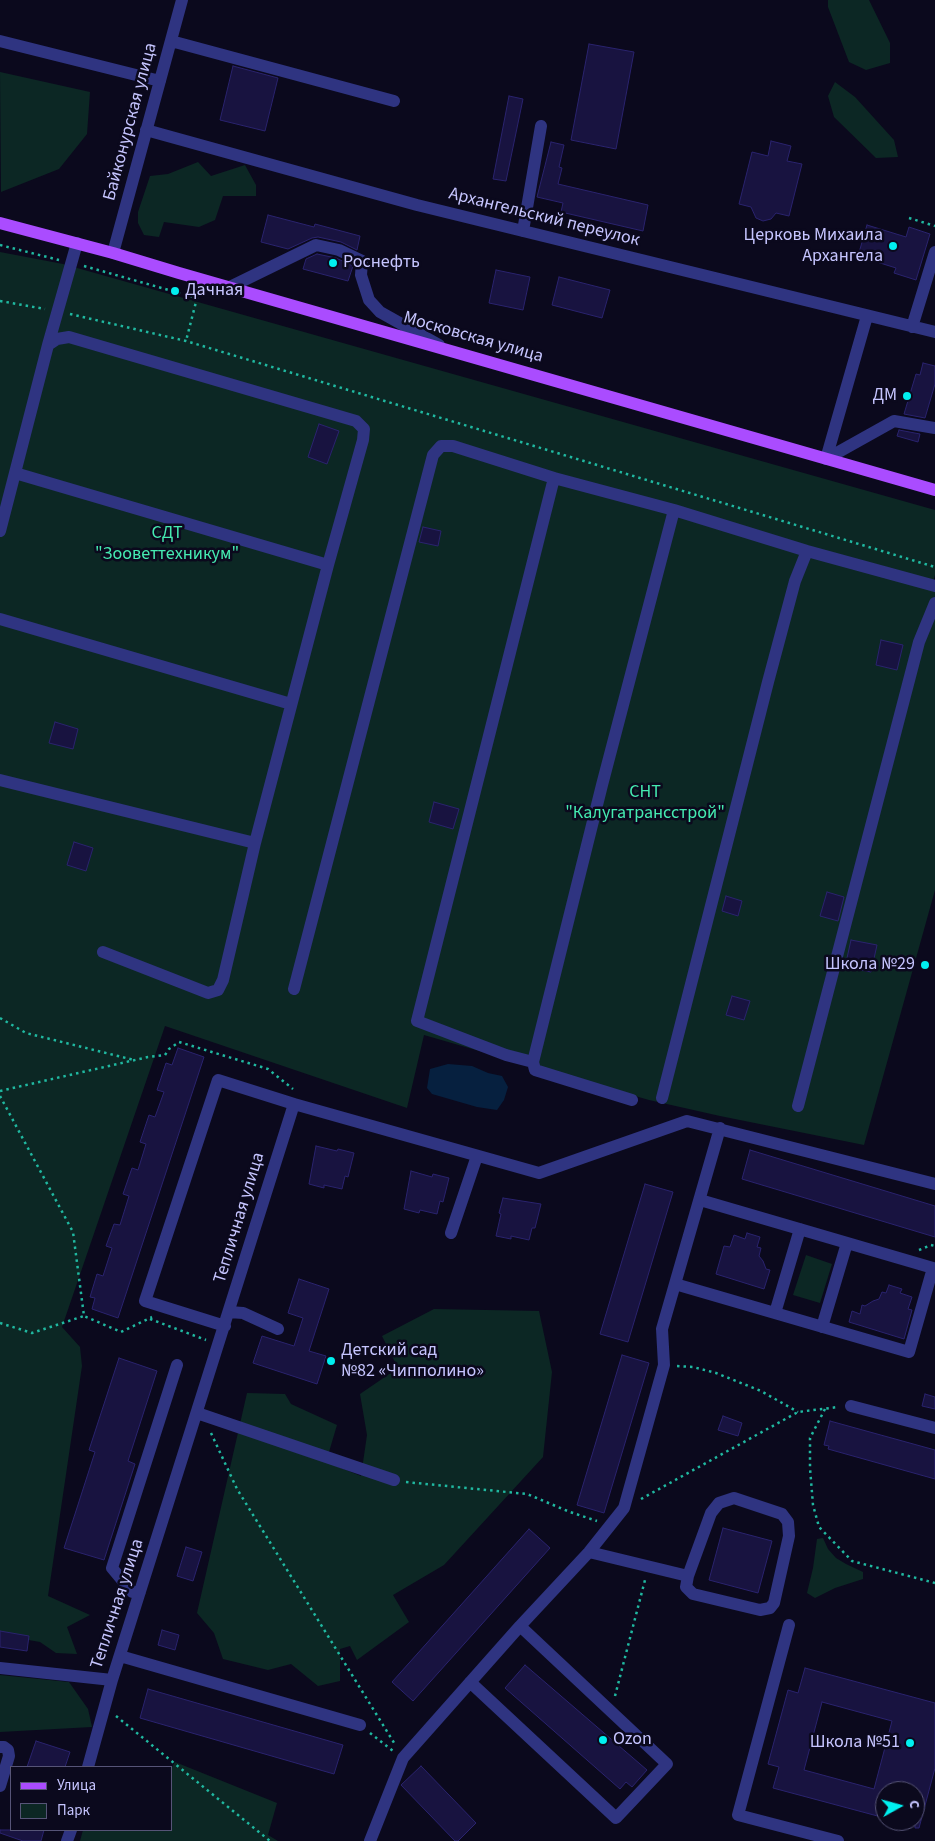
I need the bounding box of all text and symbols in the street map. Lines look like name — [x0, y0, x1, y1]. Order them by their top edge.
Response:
street label: Байконурская улица — [100, 41, 162, 203]
street label: Архангельский переулок — [446, 184, 642, 252]
place label: Церковь Михаила Архангела — [743, 225, 883, 268]
marker: Церковь Михаила Архангела — [887, 240, 899, 252]
place label: Роснефть — [343, 252, 420, 274]
marker: Роснефть — [327, 257, 339, 269]
place label: Дачная — [185, 280, 243, 302]
marker: Дачная — [169, 285, 181, 297]
street label: Московская улица — [401, 308, 545, 368]
place label: ДМ — [873, 385, 897, 407]
marker: ДМ — [901, 390, 913, 402]
park label: СДТ "Зооветтехникум" — [95, 523, 239, 566]
park label: СНТ "Калугатрансстрой" — [565, 782, 725, 824]
place label: Школа №29 — [825, 954, 915, 976]
marker: Школа №29 — [919, 959, 931, 971]
street label: Тепличная улица — [210, 1150, 270, 1286]
place label: Детский сад №82 «Чипполино» — [341, 1340, 484, 1382]
marker: Детский сад №82 «Чипполино» — [325, 1355, 337, 1367]
street label: Тепличная улица — [87, 1536, 149, 1672]
place label: Ozon — [613, 1729, 652, 1751]
place label: Школа №51 — [810, 1732, 900, 1754]
marker: Ozon — [597, 1734, 609, 1746]
marker: Школа №51 — [904, 1737, 916, 1749]
legend — [10, 1766, 172, 1831]
text: Улица — [57, 1775, 96, 1796]
north arrow — [875, 1781, 925, 1831]
text: С — [903, 1799, 924, 1810]
text: Парк — [57, 1800, 90, 1821]

